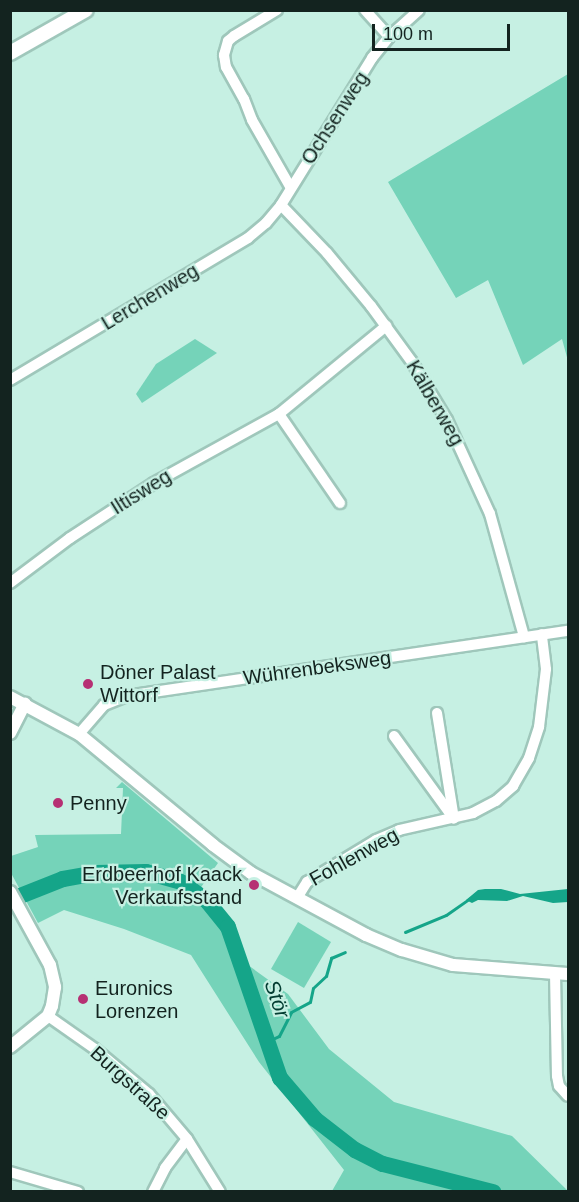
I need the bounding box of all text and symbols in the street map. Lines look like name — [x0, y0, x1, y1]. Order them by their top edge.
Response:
scale bar — [375, 12, 513, 50]
text: 100 m — [383, 24, 433, 44]
street label: Ochsenweg — [296, 67, 374, 169]
street label: Lerchenweg — [97, 259, 203, 335]
street label: Kälberweg — [401, 356, 469, 450]
street label: Iltisweg — [106, 464, 176, 520]
street label: Wührenbeksweg — [242, 646, 392, 690]
place label: Döner Palast Wittorf — [100, 660, 216, 707]
marker: Döner Palast Wittorf — [81, 677, 95, 691]
place label: Penny — [70, 791, 127, 815]
marker: Penny — [51, 796, 65, 810]
street label: Fohlenweg — [305, 823, 403, 891]
place label: Erdbeerhof Kaack Verkaufsstand — [82, 862, 242, 909]
marker: Erdbeerhof Kaack Verkaufsstand — [247, 878, 261, 892]
place label: Euronics Lorenzen — [95, 976, 178, 1023]
water label: Stör — [259, 977, 295, 1021]
marker: Euronics Lorenzen — [76, 992, 90, 1006]
street label: Burgstraße — [85, 1041, 175, 1125]

